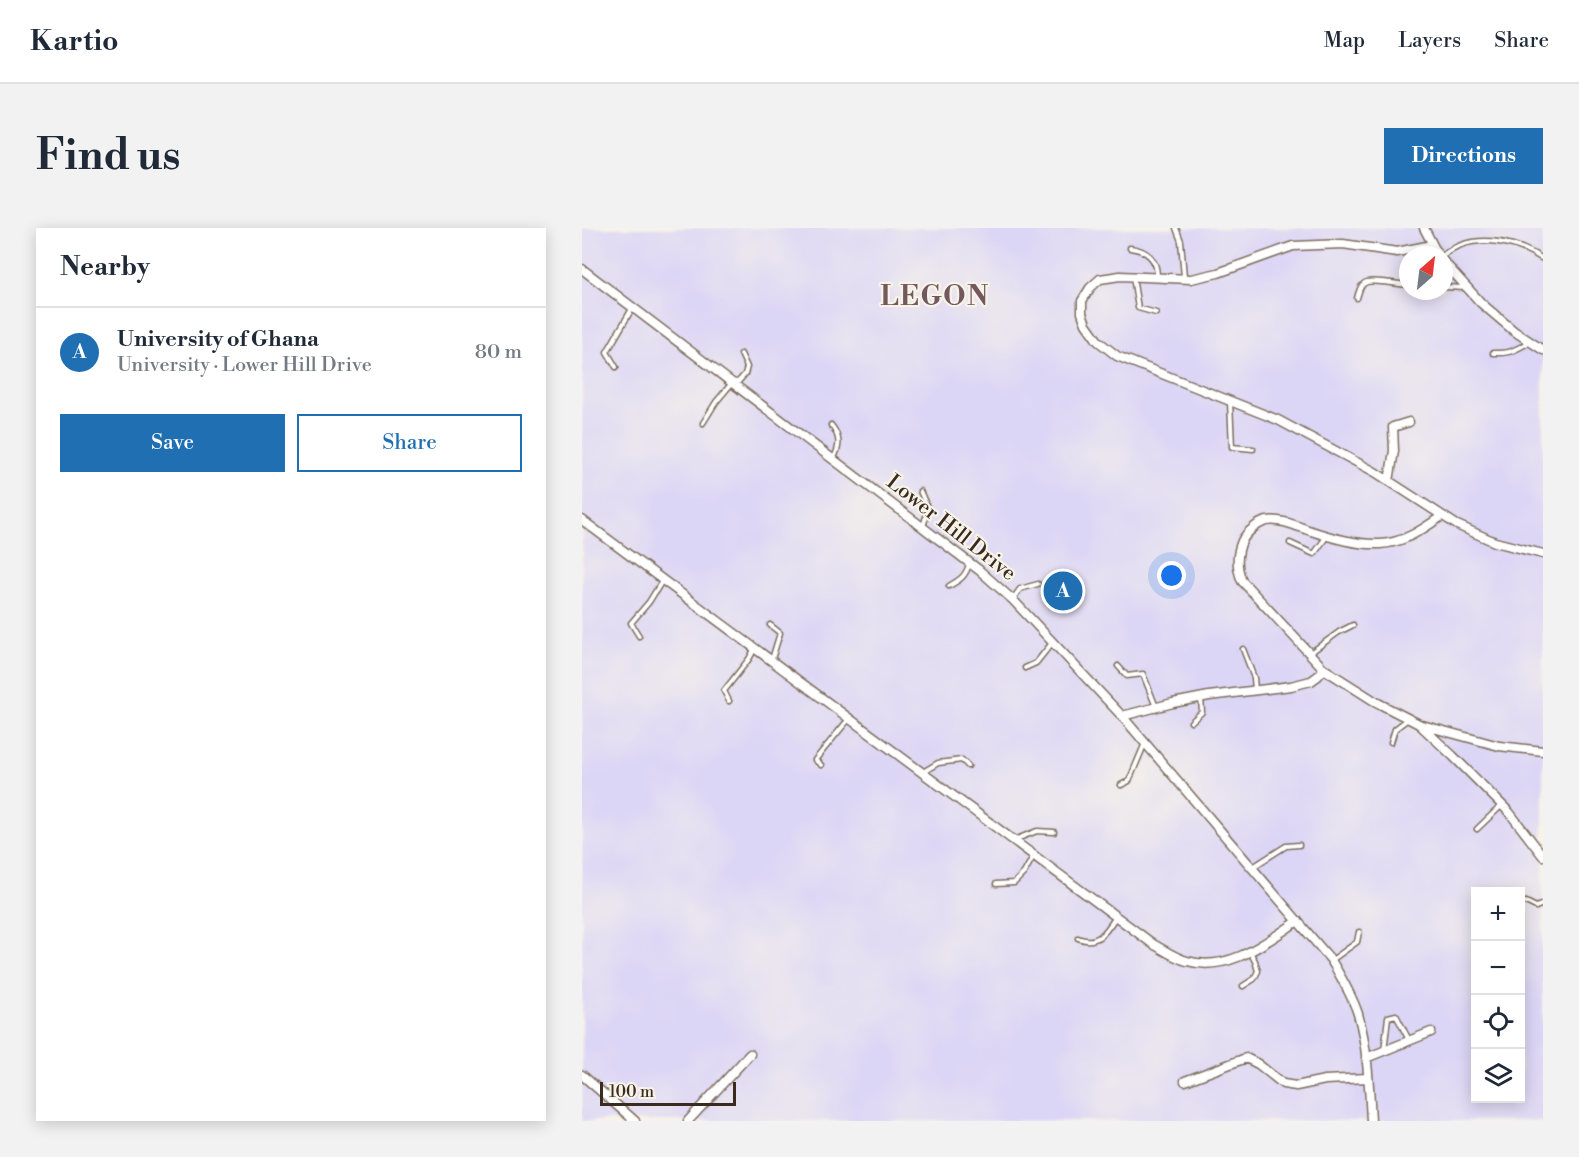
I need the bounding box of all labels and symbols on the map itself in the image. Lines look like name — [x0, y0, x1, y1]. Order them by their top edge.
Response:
north arrow — [1399, 246, 1453, 300]
district label: LEGON — [880, 280, 990, 314]
street label: Lower Hill Drive — [881, 469, 1021, 587]
your location — [1157, 561, 1186, 590]
pin: A — [1044, 568, 1082, 614]
scale bar — [600, 1079, 736, 1106]

